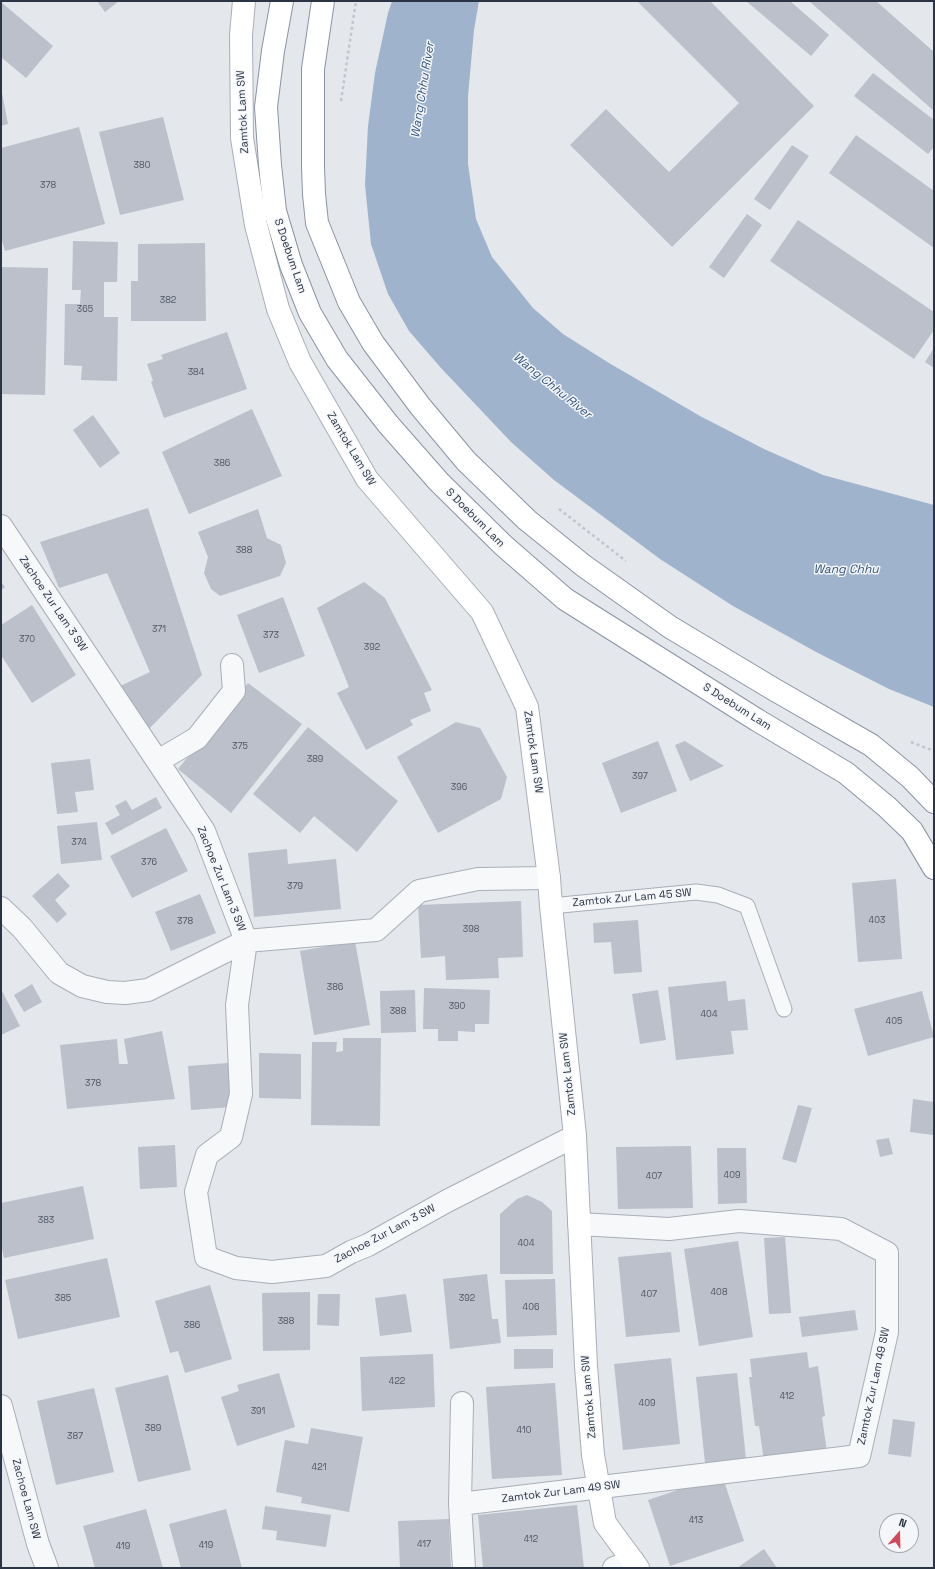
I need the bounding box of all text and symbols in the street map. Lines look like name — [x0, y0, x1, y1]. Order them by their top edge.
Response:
water label: Wang Chhu River — [408, 41, 438, 139]
street label: Zamtok Lam SW — [234, 70, 252, 154]
house number: 380 — [134, 161, 150, 171]
house number: 378 — [40, 181, 56, 191]
street label: S Doebum Lam — [271, 217, 309, 295]
house number: 382 — [160, 296, 176, 306]
house number: 365 — [77, 305, 93, 315]
water label: Wang Chhu River — [510, 350, 594, 422]
house number: 384 — [188, 368, 204, 378]
street label: Zamtok Lam SW — [324, 410, 378, 488]
house number: 386 — [214, 459, 230, 469]
street label: S Doebum Lam — [443, 486, 507, 550]
house number: 388 — [236, 546, 252, 556]
street label: Zachoe Zur Lam 3 SW — [16, 554, 90, 654]
water label: Wang Chhu — [813, 563, 879, 577]
house number: 371 — [152, 625, 166, 635]
house number: 373 — [263, 631, 279, 641]
house number: 370 — [19, 635, 35, 645]
house number: 392 — [364, 643, 380, 653]
street label: S Doebum Lam — [700, 681, 774, 733]
street label: Zamtok Lam SW — [521, 710, 545, 794]
house number: 375 — [232, 742, 248, 752]
house number: 389 — [307, 755, 323, 765]
house number: 397 — [632, 772, 648, 782]
house number: 396 — [451, 783, 467, 793]
street label: Zachoe Zur Lam 3 SW — [194, 824, 248, 934]
house number: 374 — [71, 838, 87, 848]
house number: 376 — [141, 858, 157, 868]
house number: 379 — [287, 882, 303, 892]
street label: Zamtok Zur Lam 45 SW — [572, 886, 692, 910]
house number: 403 — [869, 916, 885, 926]
house number: 378 — [177, 917, 193, 927]
house number: 398 — [463, 925, 479, 935]
house number: 386 — [327, 983, 343, 993]
house number: 390 — [449, 1002, 465, 1012]
house number: 388 — [390, 1007, 406, 1017]
house number: 404 — [700, 1010, 718, 1020]
house number: 405 — [886, 1017, 902, 1027]
street label: Zamtok Lam SW — [557, 1032, 579, 1116]
house number: 378 — [85, 1079, 101, 1089]
house number: 409 — [724, 1171, 740, 1181]
house number: 407 — [646, 1172, 662, 1182]
street label: Zachoe Zur Lam 3 SW — [332, 1202, 438, 1266]
house number: 383 — [38, 1216, 54, 1226]
house number: 404 — [517, 1239, 535, 1249]
house number: 408 — [710, 1288, 728, 1298]
house number: 407 — [641, 1290, 657, 1300]
house number: 385 — [55, 1294, 71, 1304]
house number: 392 — [459, 1294, 475, 1304]
house number: 406 — [523, 1303, 539, 1313]
house number: 388 — [278, 1317, 294, 1327]
house number: 386 — [184, 1321, 200, 1331]
street label: Zamtok Zur Lam 49 SW — [855, 1326, 893, 1446]
street label: Zamtok Lam SW — [579, 1355, 599, 1439]
house number: 422 — [389, 1377, 405, 1387]
house number: 412 — [780, 1392, 794, 1402]
house number: 409 — [639, 1399, 655, 1409]
house number: 391 — [251, 1407, 265, 1417]
house number: 389 — [145, 1424, 161, 1434]
house number: 410 — [517, 1426, 531, 1436]
house number: 387 — [67, 1432, 83, 1442]
street label: Zachoe Lam SW — [9, 1457, 43, 1541]
house number: 421 — [312, 1463, 326, 1473]
street label: Zamtok Zur Lam 49 SW — [501, 1478, 621, 1506]
north arrow — [879, 1513, 919, 1553]
text: N — [897, 1515, 909, 1531]
house number: 413 — [689, 1516, 703, 1526]
house number: 412 — [524, 1535, 538, 1545]
house number: 417 — [417, 1540, 431, 1550]
house number: 419 — [199, 1541, 213, 1551]
house number: 419 — [116, 1542, 130, 1552]

